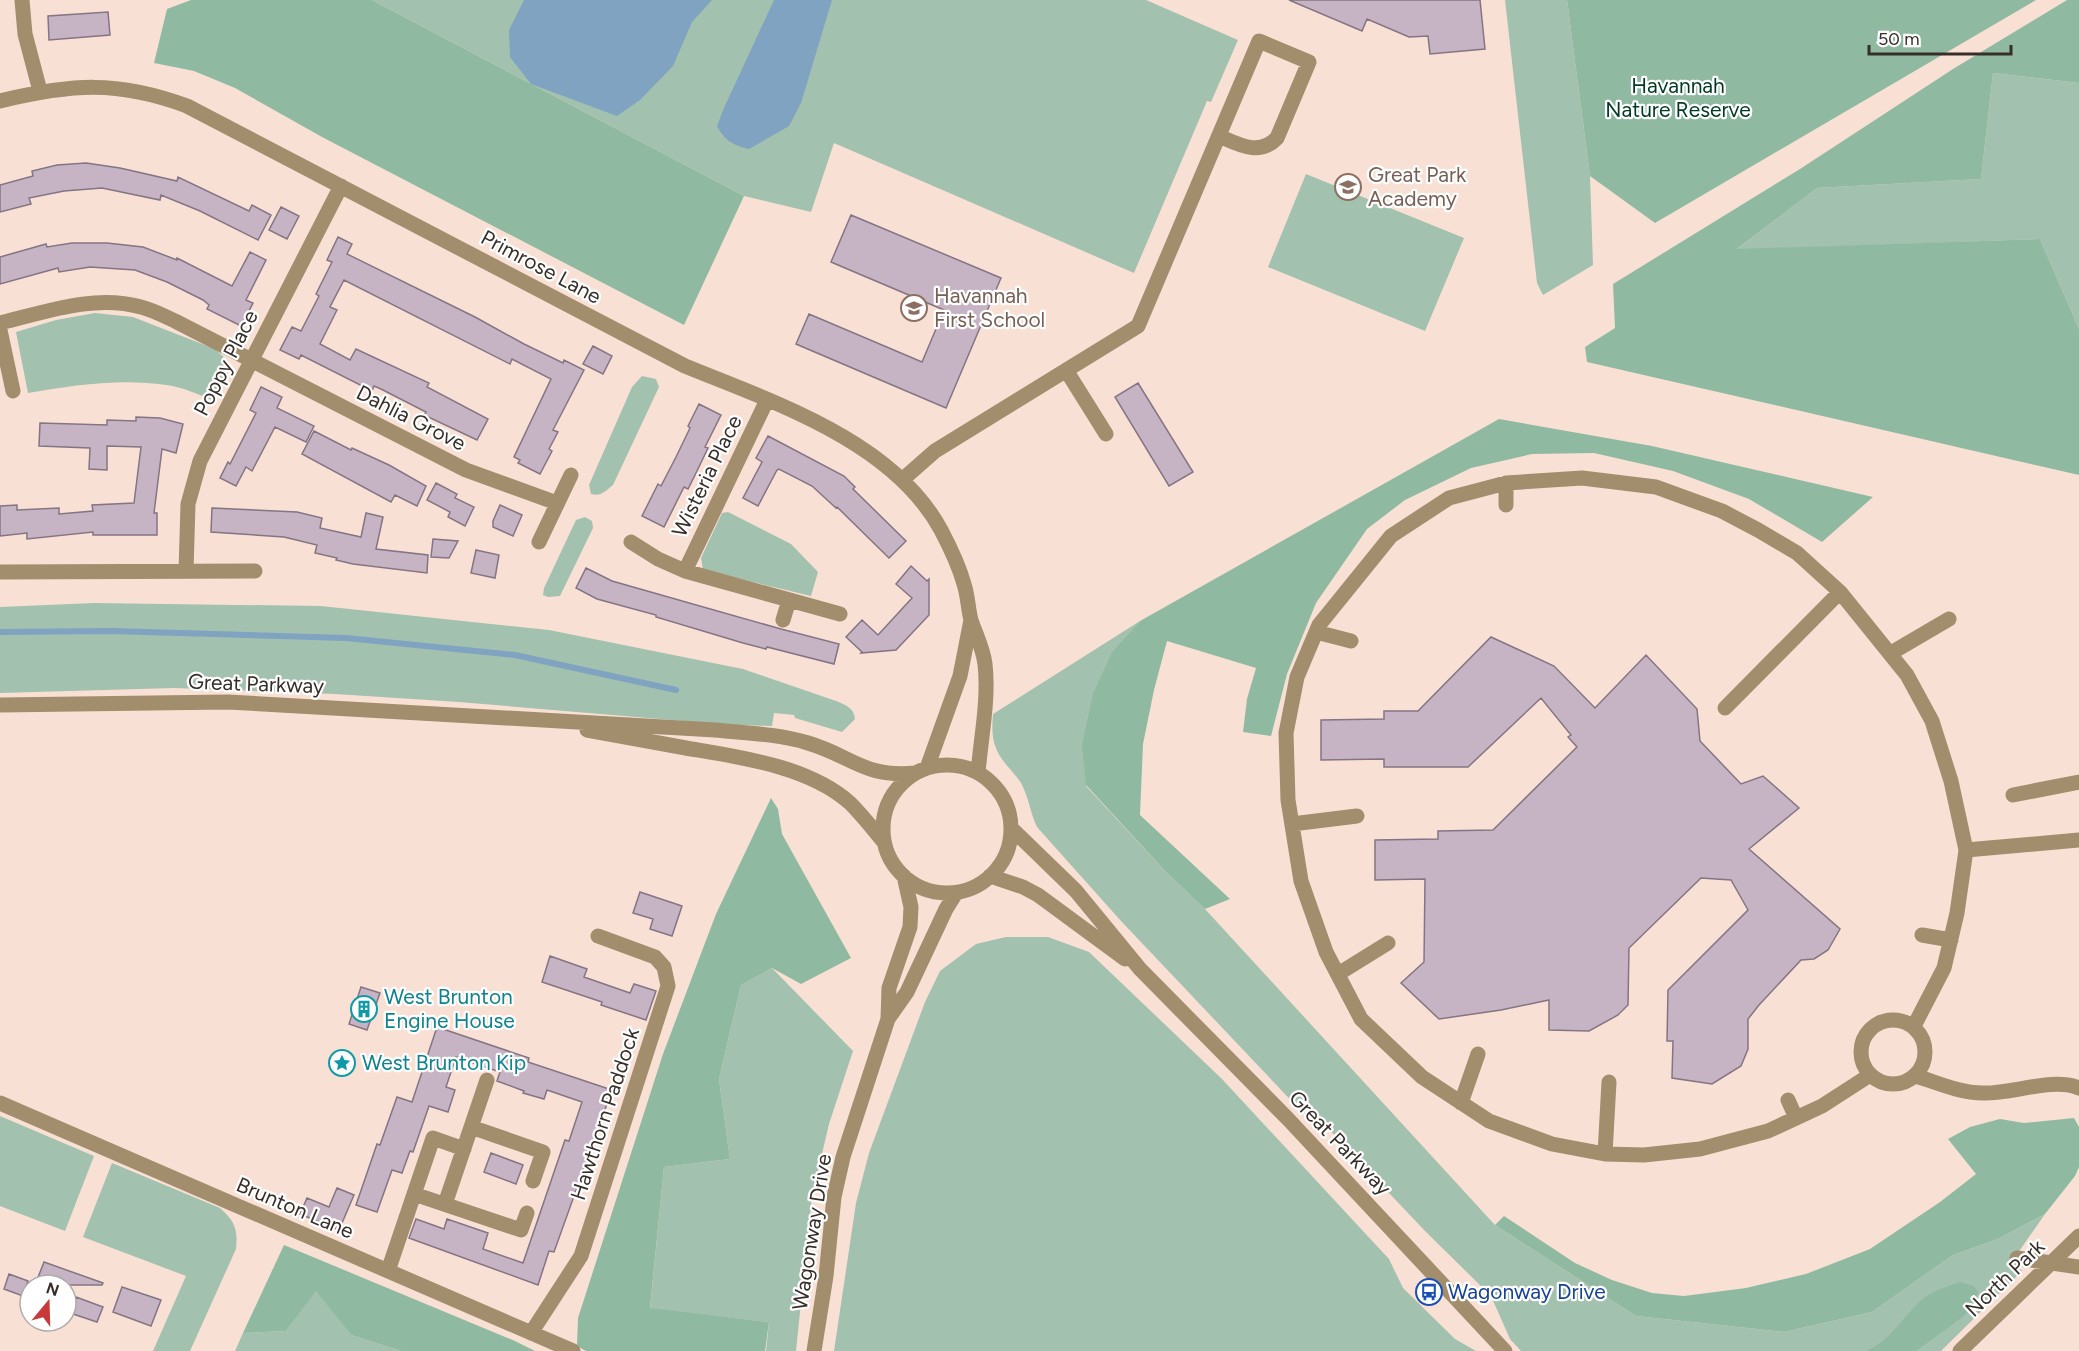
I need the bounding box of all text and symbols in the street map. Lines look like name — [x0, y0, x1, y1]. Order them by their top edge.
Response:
scale bar — [1869, 18, 2012, 56]
text: 50 m — [1878, 28, 1920, 50]
park label: Havannah Nature Reserve — [1605, 73, 1751, 122]
place label: Great Park Academy — [1368, 162, 1467, 211]
school or university icon: Great Park Academy — [1333, 172, 1363, 202]
street label: Primrose Lane — [477, 224, 606, 309]
place label: Havannah First School — [934, 283, 1045, 332]
school or university icon: Havannah First School — [899, 293, 929, 323]
street label: Poppy Place — [188, 306, 263, 420]
street label: Dahlia Grove — [352, 379, 470, 456]
street label: Wisteria Place — [666, 411, 747, 541]
street label: Great Parkway — [188, 669, 324, 698]
place label: West Brunton Engine House — [384, 984, 515, 1033]
building icon: West Brunton Engine House — [349, 994, 379, 1024]
street label: Hawthorn Paddock — [565, 1024, 644, 1203]
place icon: West Brunton Kip — [327, 1048, 357, 1078]
place label: West Brunton Kip — [362, 1050, 526, 1075]
street label: Great Parkway — [1284, 1085, 1397, 1200]
street label: Wagonway Drive — [787, 1152, 836, 1312]
street label: Brunton Lane — [233, 1172, 358, 1243]
street label: North Park — [1960, 1233, 2050, 1321]
north arrow — [18, 1273, 78, 1333]
bus stop icon: Wagonway Drive — [1414, 1277, 1444, 1307]
text: N — [44, 1278, 62, 1300]
place label: Wagonway Drive — [1448, 1279, 1606, 1304]

